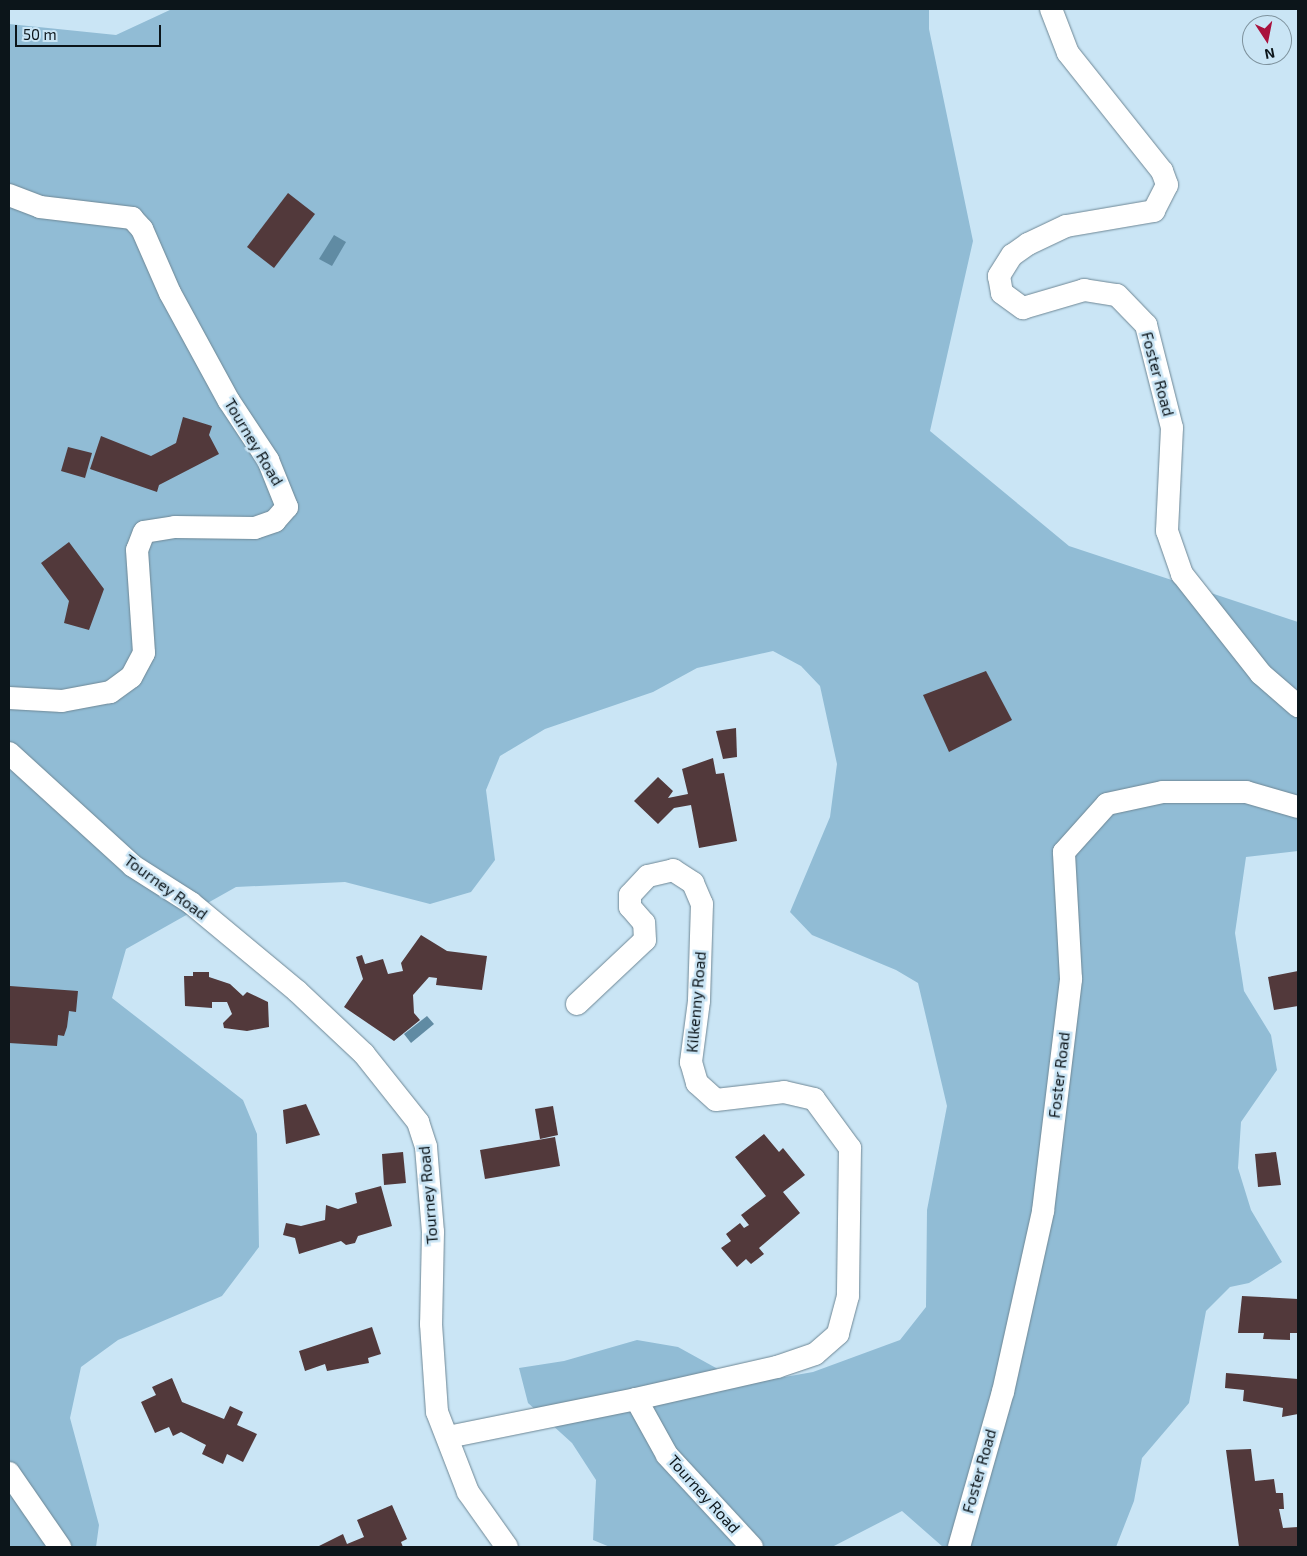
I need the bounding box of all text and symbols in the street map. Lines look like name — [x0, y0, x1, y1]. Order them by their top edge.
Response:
scale bar — [18, 15, 164, 47]
north arrow — [1242, 15, 1292, 65]
text: 50 m — [23, 25, 57, 43]
text: N — [1263, 45, 1276, 64]
street label: Foster Road — [1137, 329, 1179, 419]
street label: Tourney Road — [220, 395, 288, 489]
street label: Tourney Road — [120, 850, 212, 924]
street label: Kilkenny Road — [682, 950, 710, 1054]
street label: Foster Road — [1044, 1031, 1074, 1119]
street label: Tourney Road — [414, 1145, 442, 1245]
street label: Foster Road — [958, 1426, 1000, 1516]
street label: Tourney Road — [664, 1451, 744, 1537]

